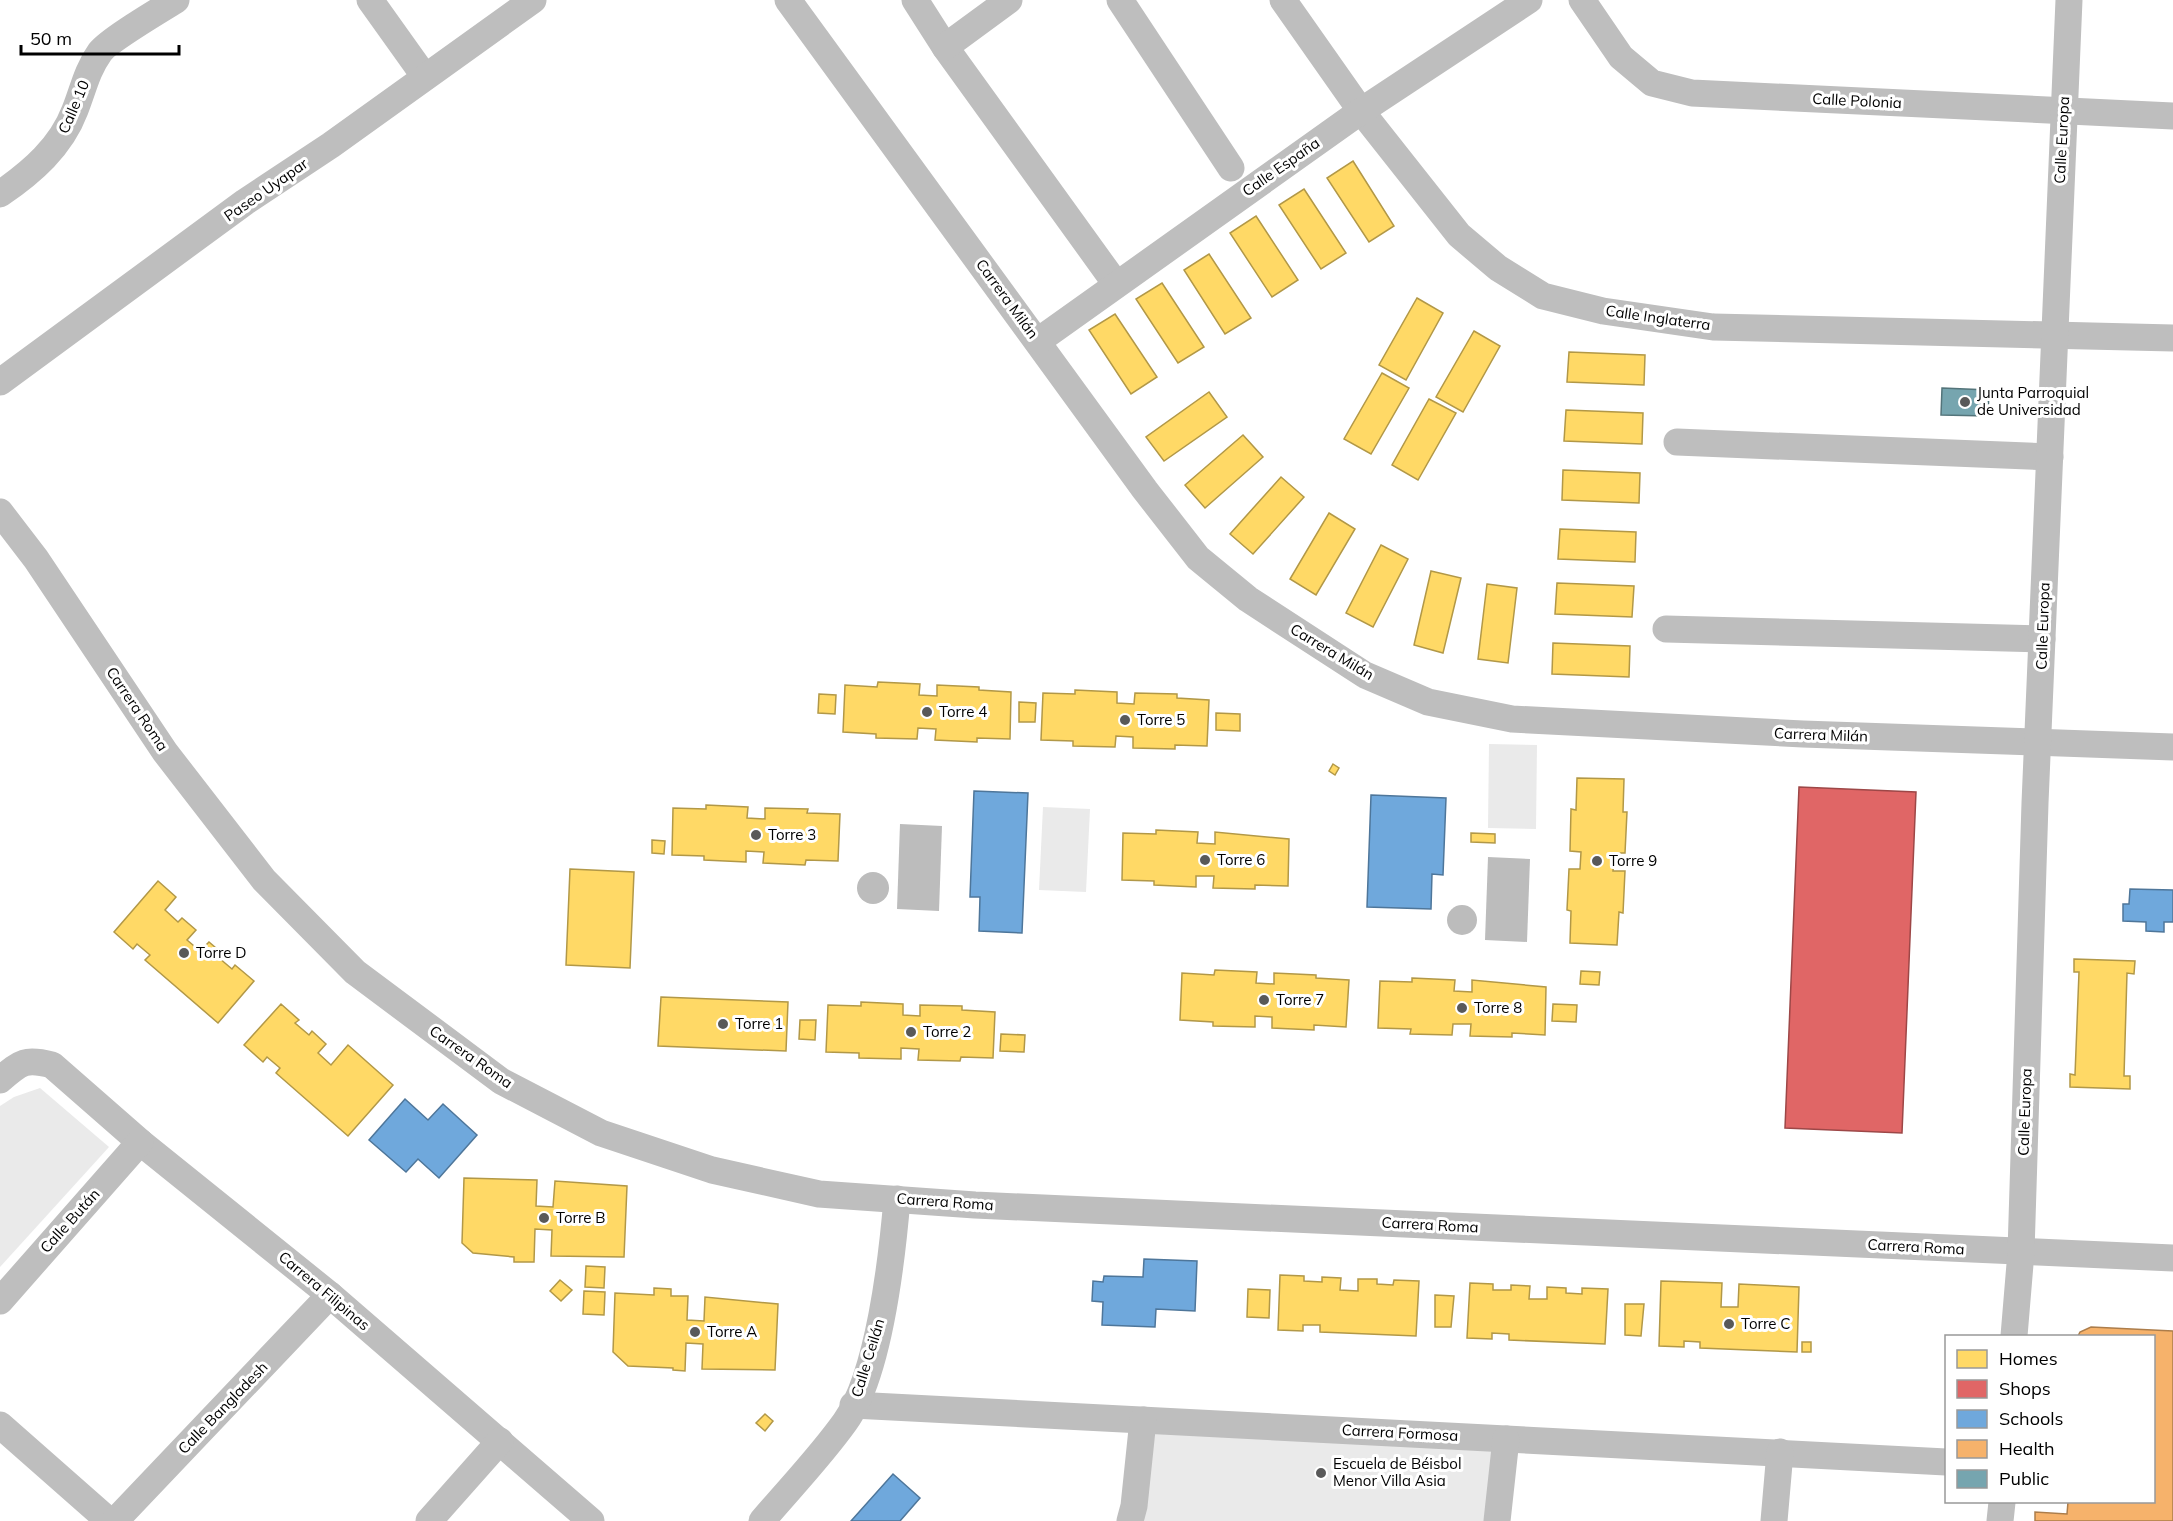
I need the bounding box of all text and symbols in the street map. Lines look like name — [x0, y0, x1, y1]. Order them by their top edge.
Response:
scale bar — [21, 18, 178, 56]
text: 50 m — [30, 27, 72, 50]
street label: Calle 10 — [54, 77, 93, 136]
street label: Calle Polonia — [1812, 89, 1902, 112]
street label: Calle Europa — [2050, 96, 2073, 184]
street label: Calle España — [1238, 133, 1323, 200]
street label: Paseo Uyapar — [220, 153, 312, 225]
street label: Carrera Milán — [972, 255, 1043, 342]
street label: Calle Inglaterra — [1604, 301, 1712, 334]
place label: Junta Parroquial de Universidad — [1977, 383, 2089, 419]
marker: Junta Parroquial de Universidad — [1958, 395, 1972, 409]
street label: Calle Europa — [2031, 582, 2054, 670]
street label: Carrera Milán — [1287, 619, 1377, 684]
street label: Carrera Roma — [102, 663, 172, 754]
place label: Torre 4 — [939, 702, 987, 721]
marker: Torre 4 — [920, 705, 934, 719]
place label: Torre 5 — [1137, 710, 1185, 729]
marker: Torre 5 — [1118, 713, 1132, 727]
street label: Carrera Milán — [1774, 723, 1868, 746]
place label: Torre 3 — [768, 825, 816, 844]
marker: Torre 3 — [749, 828, 763, 842]
place label: Torre 6 — [1217, 850, 1265, 869]
place label: Torre 9 — [1609, 851, 1657, 870]
marker: Torre 6 — [1198, 853, 1212, 867]
marker: Torre 9 — [1590, 854, 1604, 868]
place label: Torre D — [196, 943, 247, 962]
marker: Torre D — [177, 946, 191, 960]
place label: Torre 7 — [1276, 990, 1324, 1009]
marker: Torre 7 — [1257, 993, 1271, 1007]
place label: Torre 8 — [1474, 998, 1522, 1017]
marker: Torre 8 — [1455, 1001, 1469, 1015]
place label: Torre 1 — [735, 1014, 783, 1033]
marker: Torre 1 — [716, 1017, 730, 1031]
street label: Carrera Roma — [426, 1021, 517, 1092]
place label: Torre 2 — [923, 1022, 971, 1041]
marker: Torre 2 — [904, 1025, 918, 1039]
street label: Calle Europa — [2013, 1068, 2036, 1156]
street label: Calle Bután — [36, 1185, 103, 1257]
street label: Carrera Roma — [896, 1189, 994, 1214]
place label: Torre B — [556, 1208, 606, 1227]
marker: Torre B — [537, 1211, 551, 1225]
street label: Carrera Roma — [1381, 1212, 1479, 1237]
street label: Carrera Roma — [1867, 1234, 1965, 1259]
street label: Carrera Filipinas — [275, 1247, 374, 1334]
place label: Torre C — [1741, 1314, 1791, 1333]
street label: Calle Ceilán — [847, 1316, 888, 1399]
marker: Torre C — [1722, 1317, 1736, 1331]
place label: Torre A — [707, 1322, 757, 1341]
marker: Torre A — [688, 1325, 702, 1339]
legend — [1945, 1335, 2155, 1503]
text: Homes — [1999, 1347, 2058, 1370]
street label: Calle Bangladesh — [174, 1357, 272, 1458]
text: Shops — [1999, 1377, 2051, 1400]
text: Schools — [1999, 1407, 2064, 1430]
street label: Carrera Formosa — [1341, 1420, 1459, 1445]
text: Health — [1999, 1437, 2055, 1460]
place label: Escuela de Béisbol Menor Villa Asia — [1333, 1454, 1461, 1490]
marker: Escuela de Béisbol Menor Villa Asia — [1314, 1466, 1328, 1480]
text: Public — [1999, 1467, 2049, 1490]

